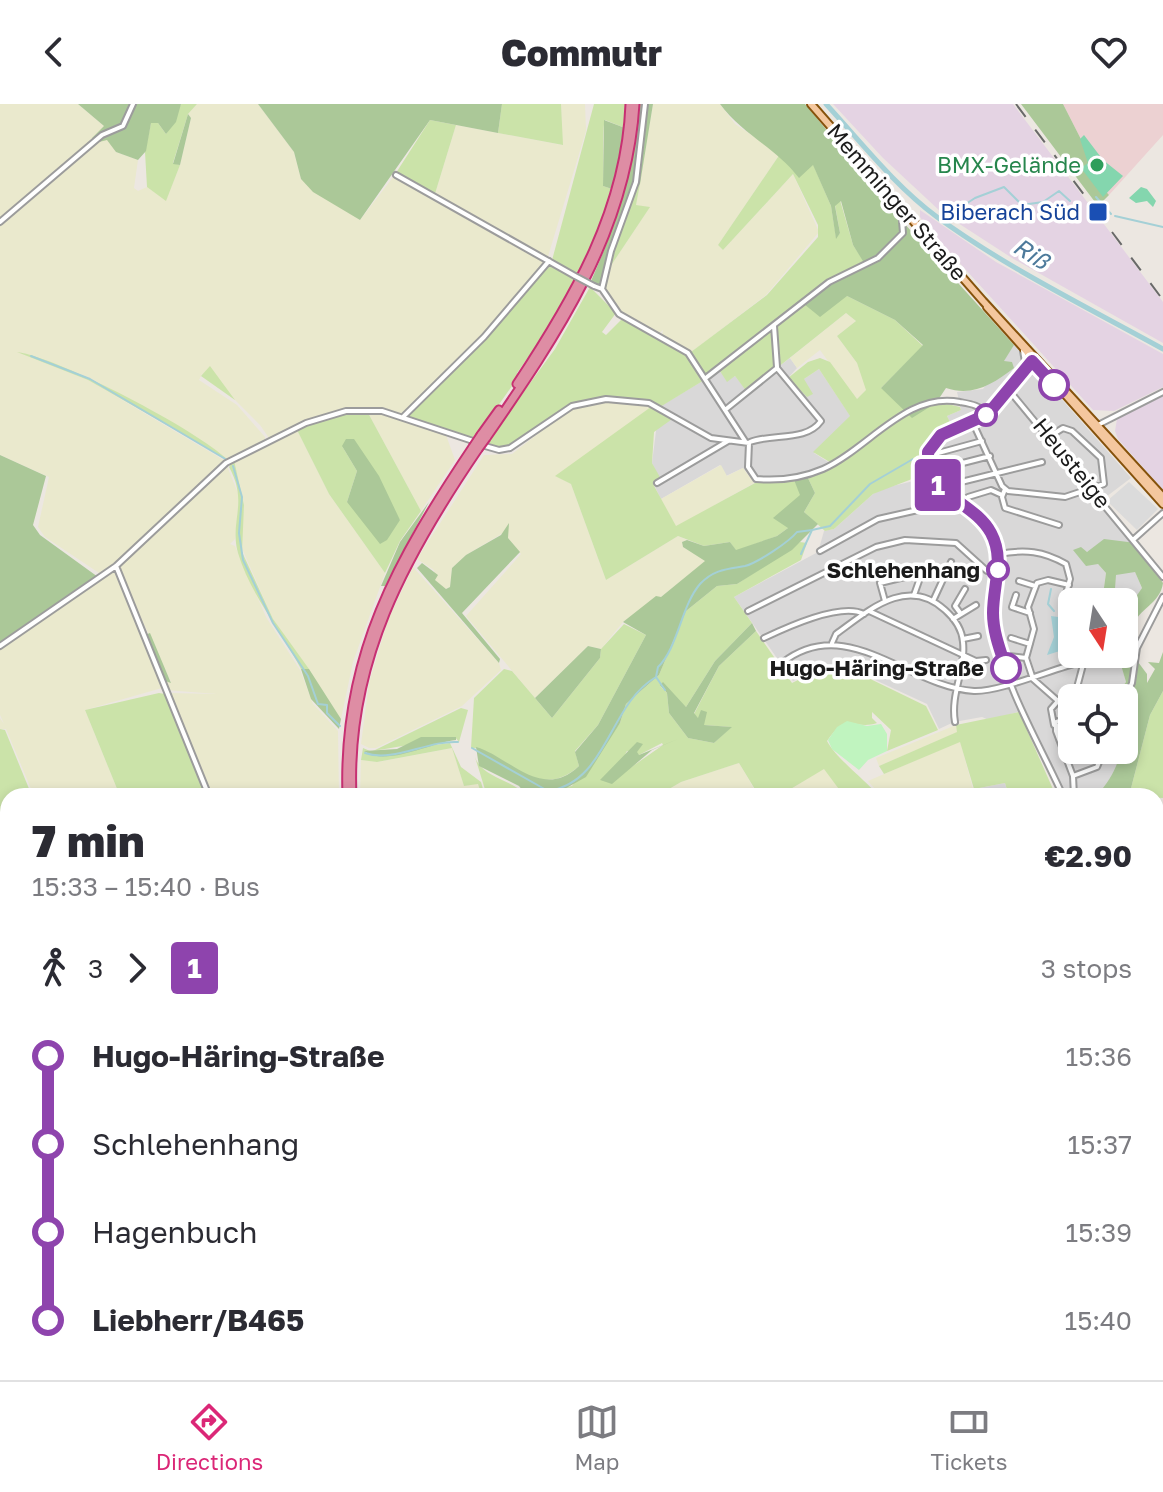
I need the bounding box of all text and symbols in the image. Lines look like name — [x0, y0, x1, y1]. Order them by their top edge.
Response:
icon: back — [32, 30, 76, 74]
icon: heart — [1087, 30, 1131, 74]
text: Commutr — [501, 31, 662, 74]
street label: Memminger Straße — [822, 118, 973, 286]
place label: BMX-Gelände — [937, 151, 1081, 178]
marker: BMX-Gelände — [1088, 156, 1106, 174]
place label: Biberach Süd — [940, 198, 1080, 225]
marker: Biberach Süd — [1087, 201, 1109, 223]
water label: Riß — [1009, 231, 1057, 276]
unlabelled marker — [1039, 370, 1069, 400]
unlabelled marker — [975, 404, 997, 426]
street label: Heusteige — [1028, 412, 1117, 513]
line badge: 1 — [912, 459, 964, 511]
text: 1 — [931, 468, 945, 501]
place label: Schlehenhang — [827, 556, 980, 583]
marker: Schlehenhang — [987, 559, 1009, 581]
north arrow — [1058, 588, 1138, 668]
map controls — [1058, 588, 1138, 764]
marker: Hugo-Häring-Straße — [991, 653, 1021, 683]
place label: Hugo-Häring-Straße — [769, 654, 984, 681]
button: locate — [1058, 684, 1138, 764]
text: 7 min — [32, 814, 145, 867]
text: €2.90 — [1044, 838, 1132, 874]
text: 15:33 – 15:40 · Bus — [32, 871, 260, 902]
icon: walk — [32, 946, 76, 990]
icon: forward — [115, 946, 159, 990]
text: 1 — [187, 951, 202, 984]
text: 3 — [88, 953, 103, 984]
text: 3 stops — [1041, 953, 1132, 984]
text: Hugo-Häring-Straße — [92, 1038, 385, 1074]
text: 15:36 — [1066, 1041, 1132, 1072]
text: Schlehenhang — [92, 1126, 299, 1162]
text: 15:37 — [1068, 1129, 1132, 1160]
text: Hagenbuch — [92, 1214, 257, 1250]
text: 15:39 — [1066, 1217, 1132, 1248]
text: Liebherr/B465 — [92, 1302, 304, 1338]
text: 15:40 — [1065, 1305, 1132, 1336]
tab: Directions — [156, 1400, 263, 1475]
tab: Map — [574, 1400, 619, 1475]
tab: Tickets — [931, 1400, 1007, 1475]

